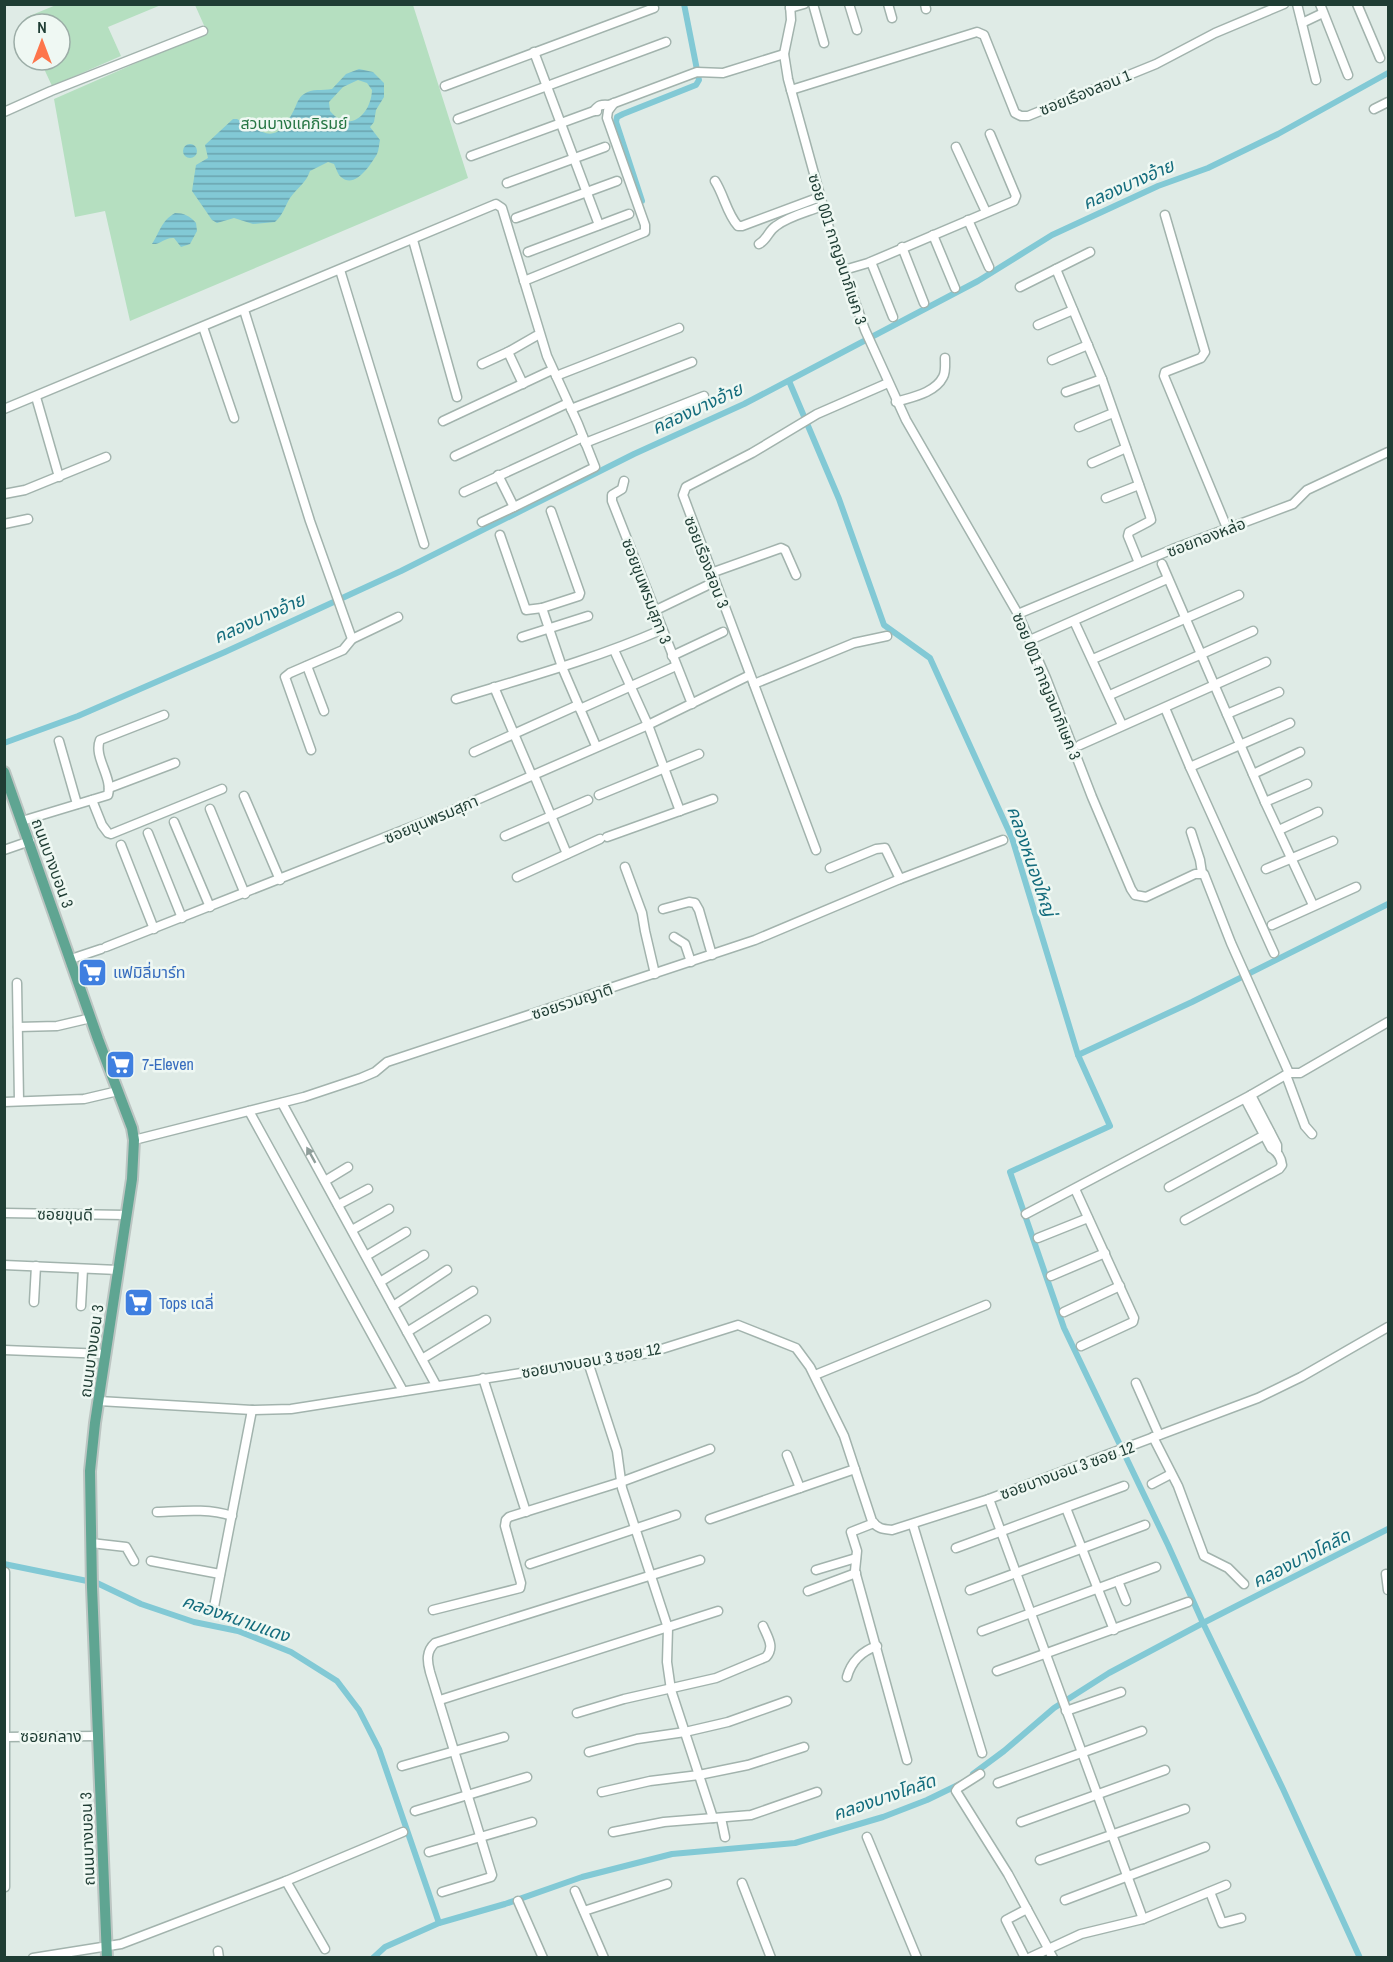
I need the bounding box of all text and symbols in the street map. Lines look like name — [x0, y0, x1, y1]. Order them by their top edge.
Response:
north arrow — [12, 12, 72, 72]
text: N — [37, 16, 47, 38]
street label: ซอยเรืองสอน 1 — [1036, 63, 1135, 120]
park label: สวนบางแคภิรมย์ — [240, 112, 348, 134]
water label: คลองบางอ้าย — [1078, 152, 1179, 215]
street label: ซอย 001 กาญจนาภิเษก 3 — [803, 171, 873, 327]
water label: คลองบางอ้าย — [648, 376, 748, 440]
street label: ซอยทองหล่อ — [1163, 512, 1249, 562]
street label: ซอยเรืองสอน 3 — [679, 513, 735, 611]
street label: ซอยขุนพรมสุภา 3 — [617, 535, 677, 647]
water label: คลองบางอ้าย — [209, 586, 310, 649]
street label: ซอย 001 กาญจนาภิเษก 3 — [1007, 609, 1087, 763]
street label: ซอยขุนพรมสุภา — [381, 789, 481, 849]
water label: คลองหนองใหญ่ — [1001, 803, 1064, 922]
street label: ถนนบางบอน 3 — [27, 815, 79, 911]
supermarket icon: แฟมิลี่มาร์ท — [76, 956, 108, 988]
place label: แฟมิลี่มาร์ท — [113, 961, 186, 983]
street label: ซอยรวมญาติ — [529, 978, 615, 1024]
supermarket icon: 7-Eleven — [105, 1048, 137, 1080]
place label: 7-Eleven — [142, 1053, 194, 1075]
one-way arrow — [306, 1146, 316, 1163]
street label: ซอยขุนดี — [37, 1203, 93, 1225]
supermarket icon: Tops เดลี่ — [122, 1287, 154, 1319]
place label: Tops เดลี่ — [159, 1292, 214, 1314]
street label: ถนนบางบอน 3 — [74, 1303, 108, 1399]
street label: ซอยบางบอน 3 ซอย 12 — [519, 1337, 663, 1383]
street label: ซอยบางบอน 3 ซอย 12 — [997, 1435, 1137, 1505]
water label: คลองบางโคลัด — [1248, 1522, 1355, 1593]
water label: คลองหนามแดง — [179, 1588, 294, 1648]
street label: ซอยกลาง — [20, 1725, 82, 1747]
water label: คลองบางโคลัด — [829, 1767, 939, 1826]
street label: ถนนบางบอน 3 — [74, 1792, 100, 1886]

